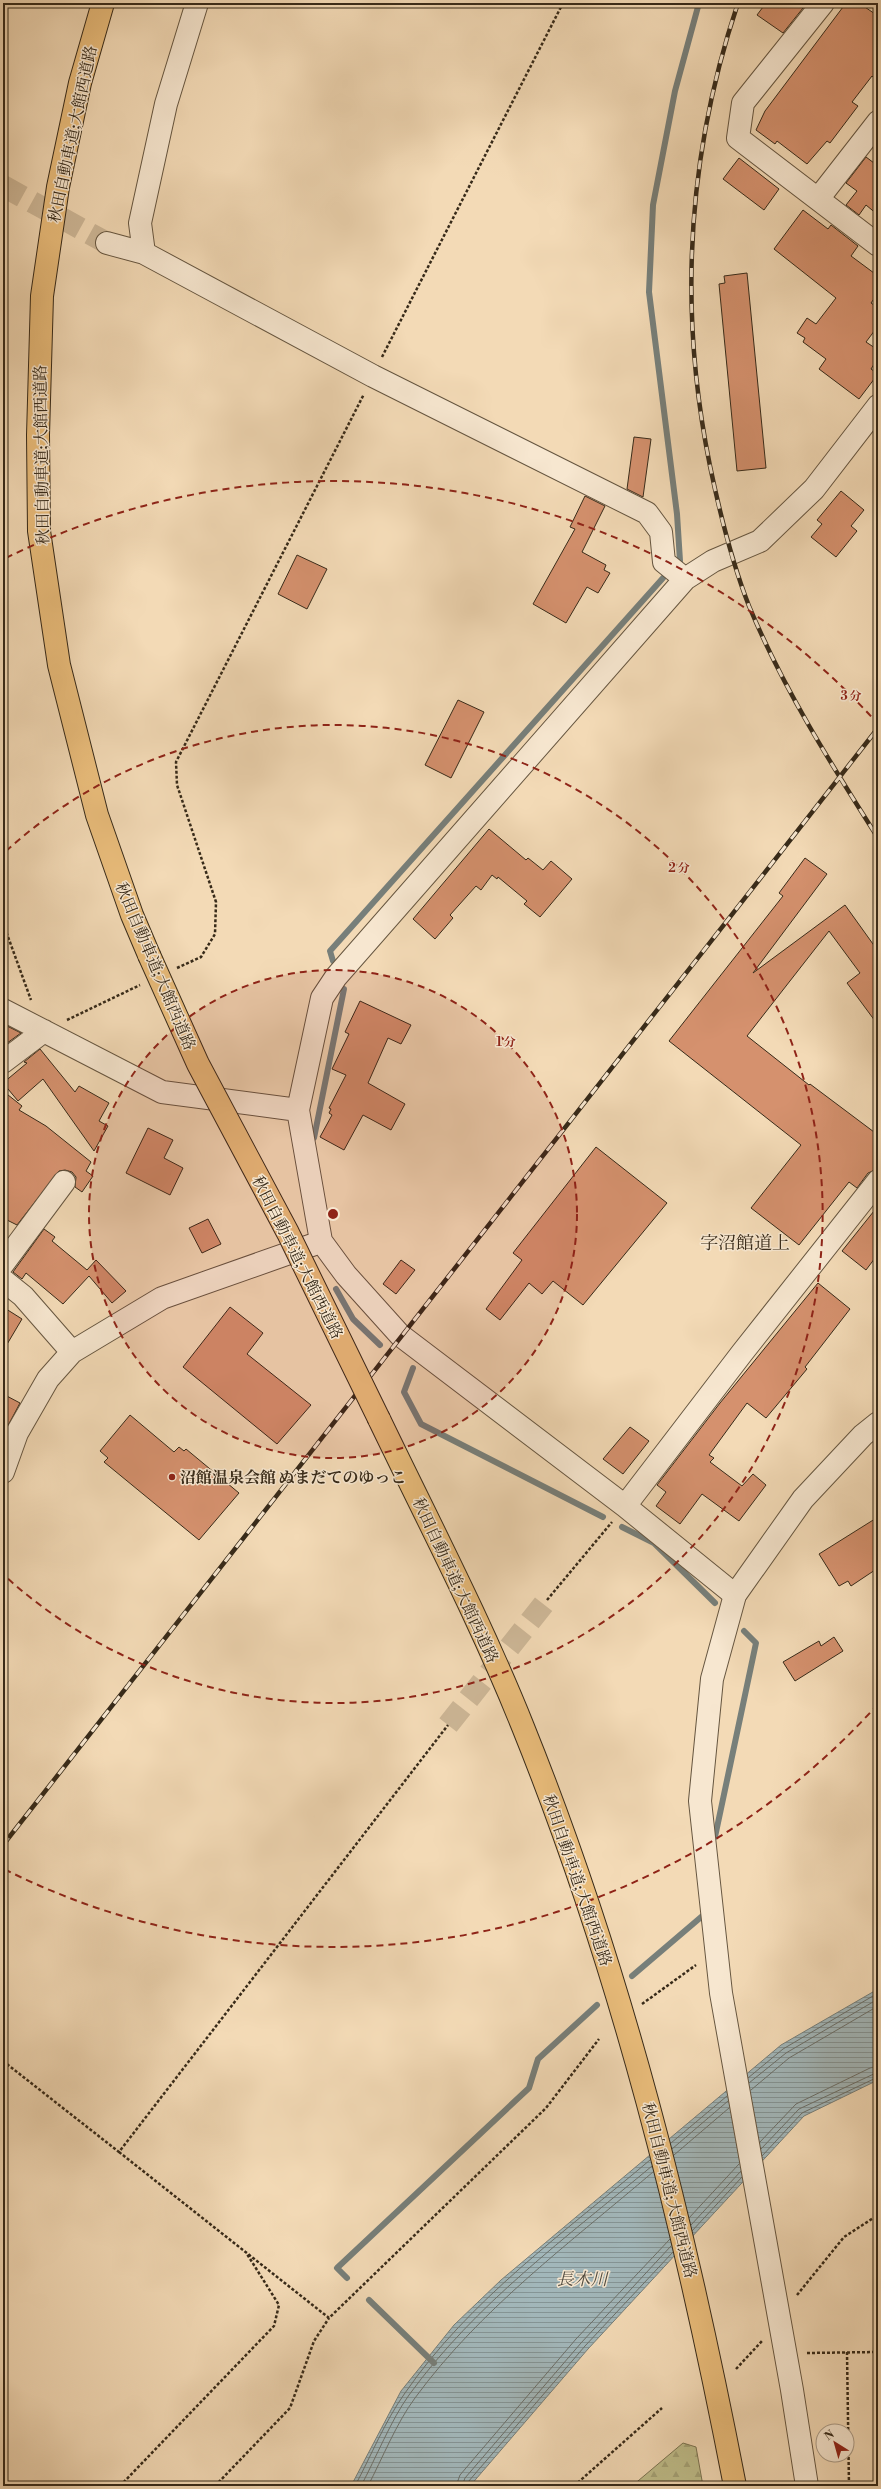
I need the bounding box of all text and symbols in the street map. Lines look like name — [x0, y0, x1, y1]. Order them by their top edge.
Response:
street label: 秋田自動車道;大館西道路 — [44, 44, 102, 225]
street label: 秋田自動車道;大館西道路 — [30, 365, 54, 545]
text: 3 分 — [840, 689, 862, 704]
text: 2 分 — [668, 861, 690, 876]
street label: 秋田自動車道;大館西道路 — [111, 879, 200, 1053]
text: 1 分 — [496, 1035, 516, 1050]
street label: 秋田自動車道;大館西道路 — [247, 1173, 347, 1342]
centre of rings — [326, 1207, 340, 1221]
district label: 字沼館道上 — [700, 1232, 790, 1255]
place label: 沼館温泉会館 ぬまだてのゆっこ — [180, 1468, 406, 1488]
marker: 沼館温泉会館 ぬまだてのゆっこ — [167, 1472, 177, 1482]
street label: 秋田自動車道;大館西道路 — [408, 1494, 502, 1666]
street label: 秋田自動車道;大館西道路 — [538, 1792, 616, 1969]
street label: 秋田自動車道;大館西道路 — [637, 2100, 701, 2280]
water label: 長木川 — [557, 2269, 609, 2291]
north arrow — [815, 2423, 855, 2463]
text: N — [822, 2427, 838, 2444]

